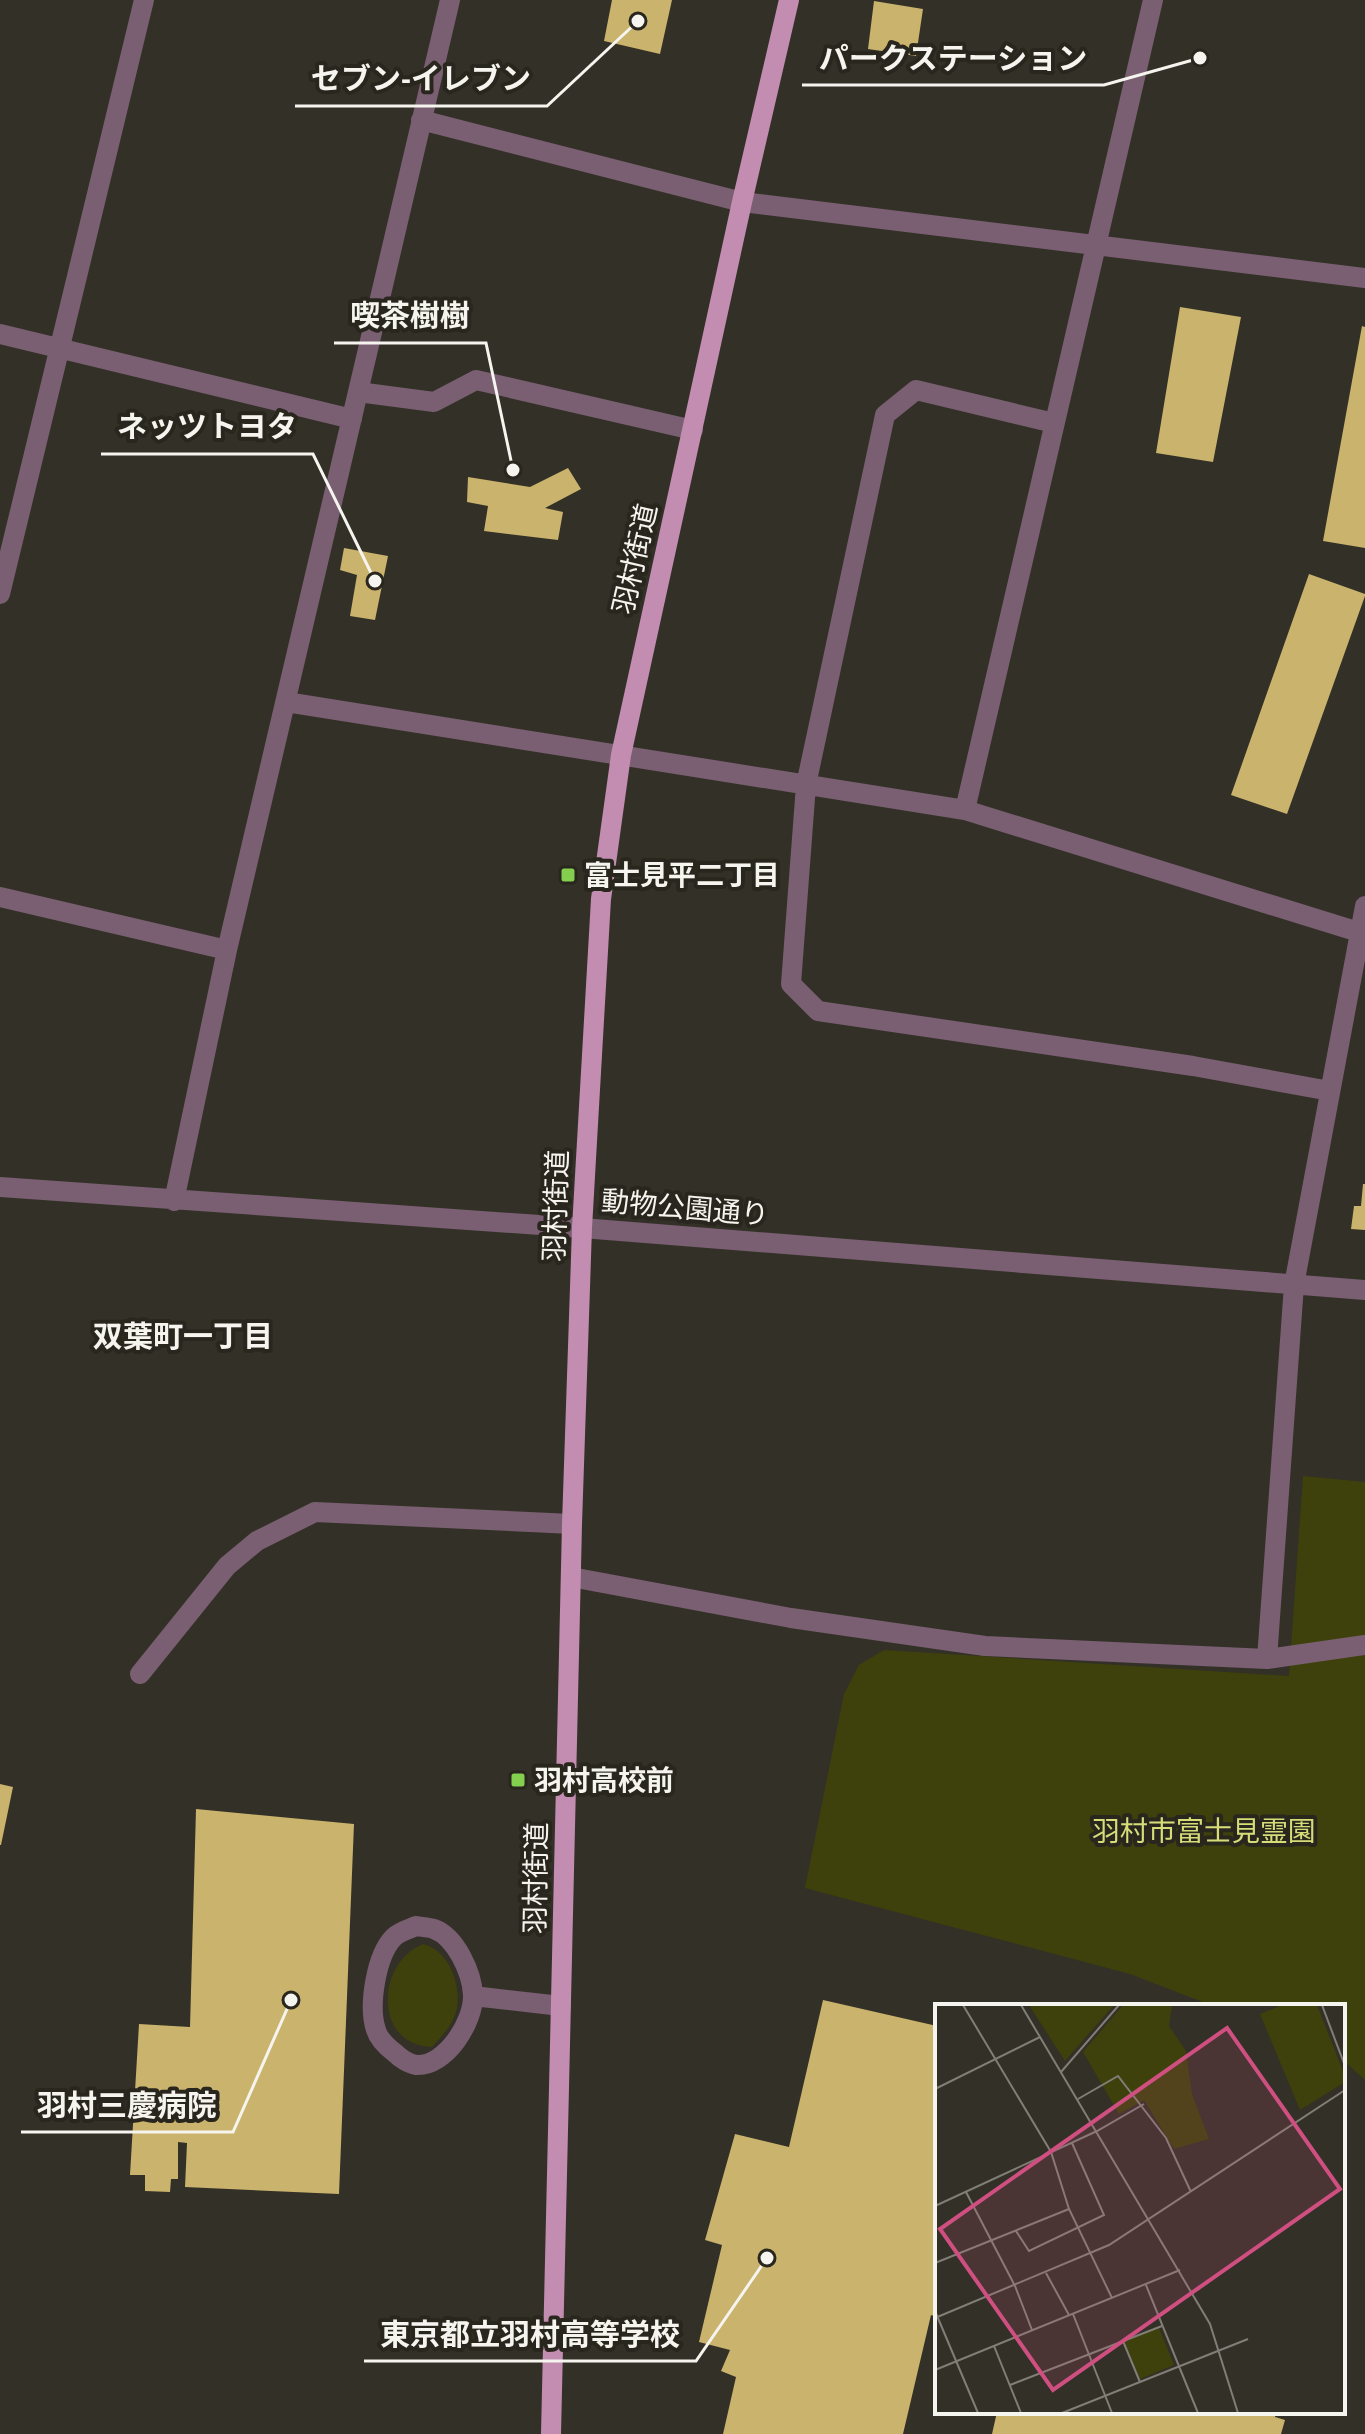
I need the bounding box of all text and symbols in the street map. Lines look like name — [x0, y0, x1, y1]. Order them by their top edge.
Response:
callout: パークステーション — [802, 31, 1104, 85]
text: パークステーション — [819, 42, 1087, 75]
callout: セブン-イレブン — [295, 52, 547, 106]
text: セブン-イレブン — [311, 62, 531, 95]
callout: 喫茶樹樹 — [334, 289, 486, 343]
text: 喫茶樹樹 — [350, 299, 470, 332]
callout: ネッツトヨタ — [101, 400, 313, 454]
text: ネッツトヨタ — [117, 410, 297, 443]
street label: 羽村街道 — [607, 501, 663, 617]
place label: 富士見平二丁目 — [584, 860, 780, 891]
marker: 富士見平二丁目 — [559, 866, 577, 884]
street label: 羽村街道 — [539, 1149, 573, 1263]
street label: 動物公園通り — [600, 1185, 770, 1231]
district label: 双葉町一丁目 — [93, 1320, 273, 1353]
place label: 羽村高校前 — [534, 1765, 674, 1796]
marker: 羽村高校前 — [509, 1771, 527, 1789]
park label: 羽村市富士見霊園 — [1092, 1816, 1316, 1847]
street label: 羽村街道 — [520, 1822, 552, 1934]
inset map — [935, 2004, 1345, 2414]
callout: 羽村三慶病院 — [21, 2078, 233, 2132]
text: 羽村三慶病院 — [37, 2089, 217, 2122]
callout: 東京都立羽村高等学校 — [364, 2307, 696, 2361]
text: 東京都立羽村高等学校 — [380, 2318, 680, 2351]

